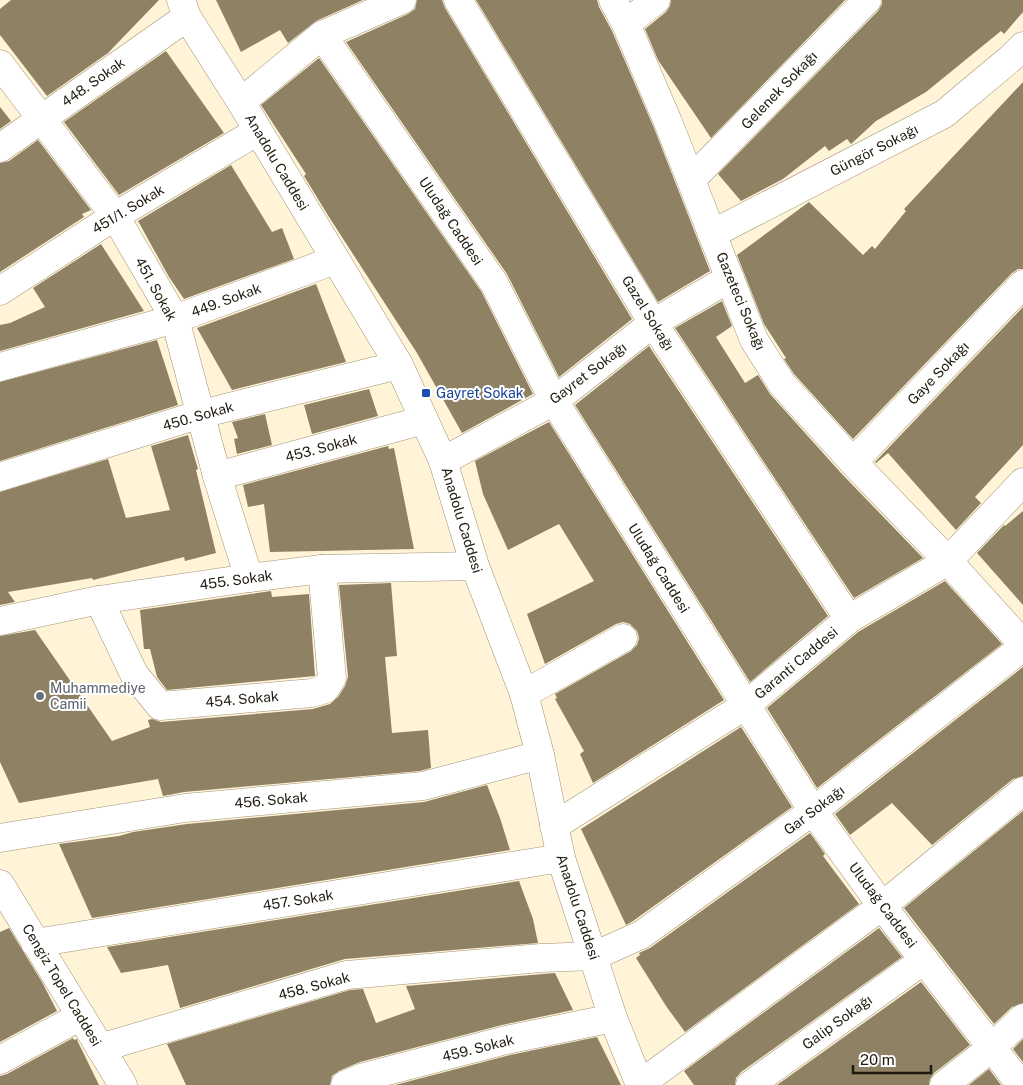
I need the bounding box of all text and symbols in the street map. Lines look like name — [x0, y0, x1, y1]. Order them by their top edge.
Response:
street label: Gelenek Sokağı — [738, 48, 820, 132]
street label: 448. Sokak — [58, 54, 128, 110]
street label: Anadolu Caddesi — [242, 111, 312, 213]
street label: Güngör Sokağı — [827, 121, 921, 179]
street label: Uludağ Caddesi — [416, 174, 486, 268]
street label: 451/1. Sokak — [89, 181, 167, 237]
street label: Gazeteci Sokağı — [713, 250, 769, 352]
street label: 451. Sokak — [132, 254, 180, 324]
street label: Gazel Sokağı — [619, 273, 677, 353]
street label: 449. Sokak — [189, 280, 263, 320]
street label: Gaye Sokağı — [904, 338, 972, 408]
street label: Gayret Sokağı — [546, 339, 630, 407]
place label: Gayret Sokak — [436, 385, 524, 401]
marker: Gayret Sokak — [420, 387, 432, 399]
street label: 450. Sokak — [161, 398, 236, 434]
street label: 453. Sokak — [283, 431, 359, 465]
street label: Anadolu Caddesi — [438, 465, 486, 575]
street label: Uludağ Caddesi — [625, 520, 693, 616]
street label: 455. Sokak — [198, 567, 274, 593]
street label: Garanti Caddesi — [751, 624, 841, 702]
place label: Muhammediye Camii — [50, 680, 146, 712]
street label: 454. Sokak — [205, 688, 279, 710]
marker: Muhammediye Camii — [34, 690, 46, 702]
street label: Gar Sokağı — [781, 782, 847, 838]
street label: 456. Sokak — [234, 789, 308, 811]
street label: Anadolu Caddesi — [553, 852, 603, 962]
street label: Uludağ Caddesi — [846, 859, 920, 951]
street label: 457. Sokak — [261, 886, 335, 913]
street label: Cengiz Topel Caddesi — [19, 921, 105, 1049]
street label: 458. Sokak — [276, 969, 352, 1003]
street label: Galip Sokağı — [799, 991, 875, 1053]
street label: 459. Sokak — [440, 1031, 516, 1065]
scale bar — [853, 1042, 930, 1074]
text: 20 m — [860, 1051, 895, 1068]

